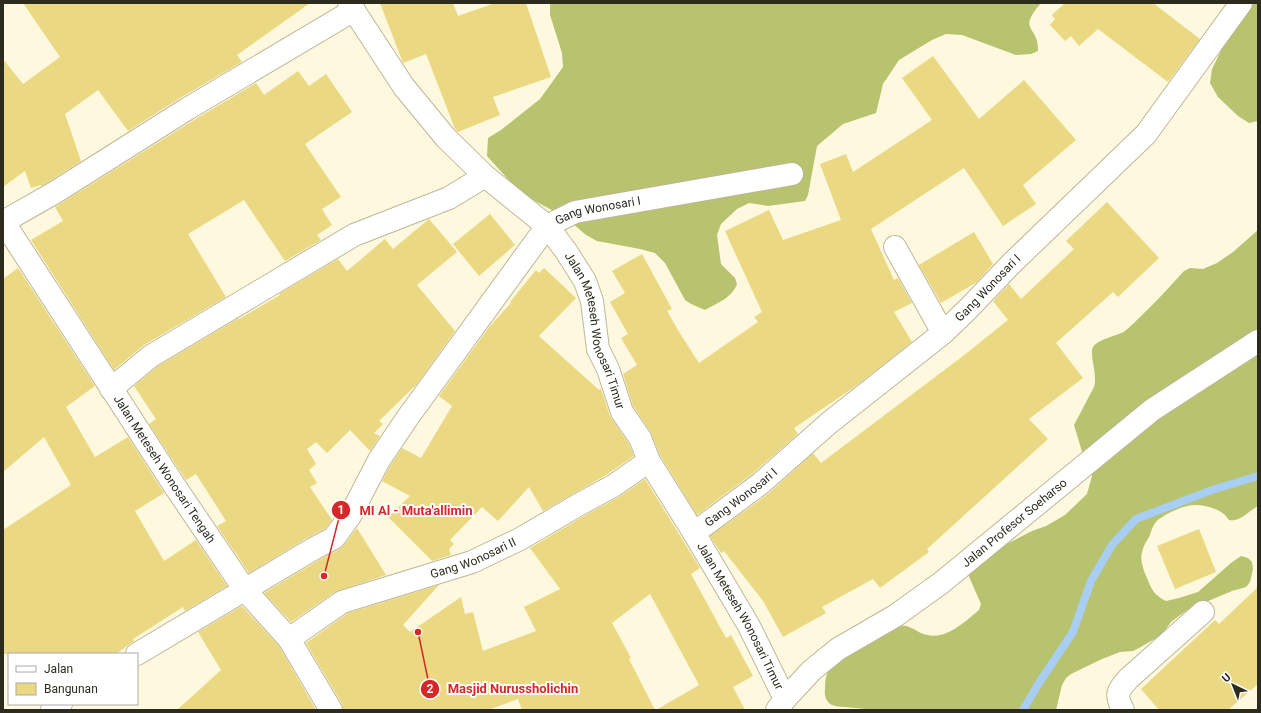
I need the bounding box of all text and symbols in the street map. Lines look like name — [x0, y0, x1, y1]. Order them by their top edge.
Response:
street label: Gang Wonosari I — [553, 194, 642, 228]
street label: Jalan Meteseh Wonosari Timur — [562, 250, 628, 411]
street label: Gang Wonosari I — [952, 252, 1023, 325]
street label: Jalan Meteseh Wonosari Tengah — [111, 392, 218, 546]
street label: Gang Wonosari I — [702, 465, 780, 530]
street label: Jalan Profesor Soeharso — [959, 476, 1070, 570]
callout: MI Al - Muta'allimin — [331, 498, 480, 523]
text: 1 — [338, 503, 344, 517]
text: MI Al - Muta'allimin — [359, 503, 473, 518]
street label: Gang Wonosari II — [429, 535, 518, 581]
street label: Jalan Meteseh Wonosari Timur — [694, 540, 786, 692]
legend — [8, 653, 138, 705]
text: Jalan — [44, 662, 73, 676]
north arrow — [1213, 665, 1253, 705]
text: U — [1219, 671, 1234, 685]
callout: Masjid Nurussholichin — [420, 676, 587, 701]
text: Masjid Nurussholichin — [448, 681, 578, 696]
text: Bangunan — [44, 682, 98, 696]
text: 2 — [427, 682, 434, 696]

